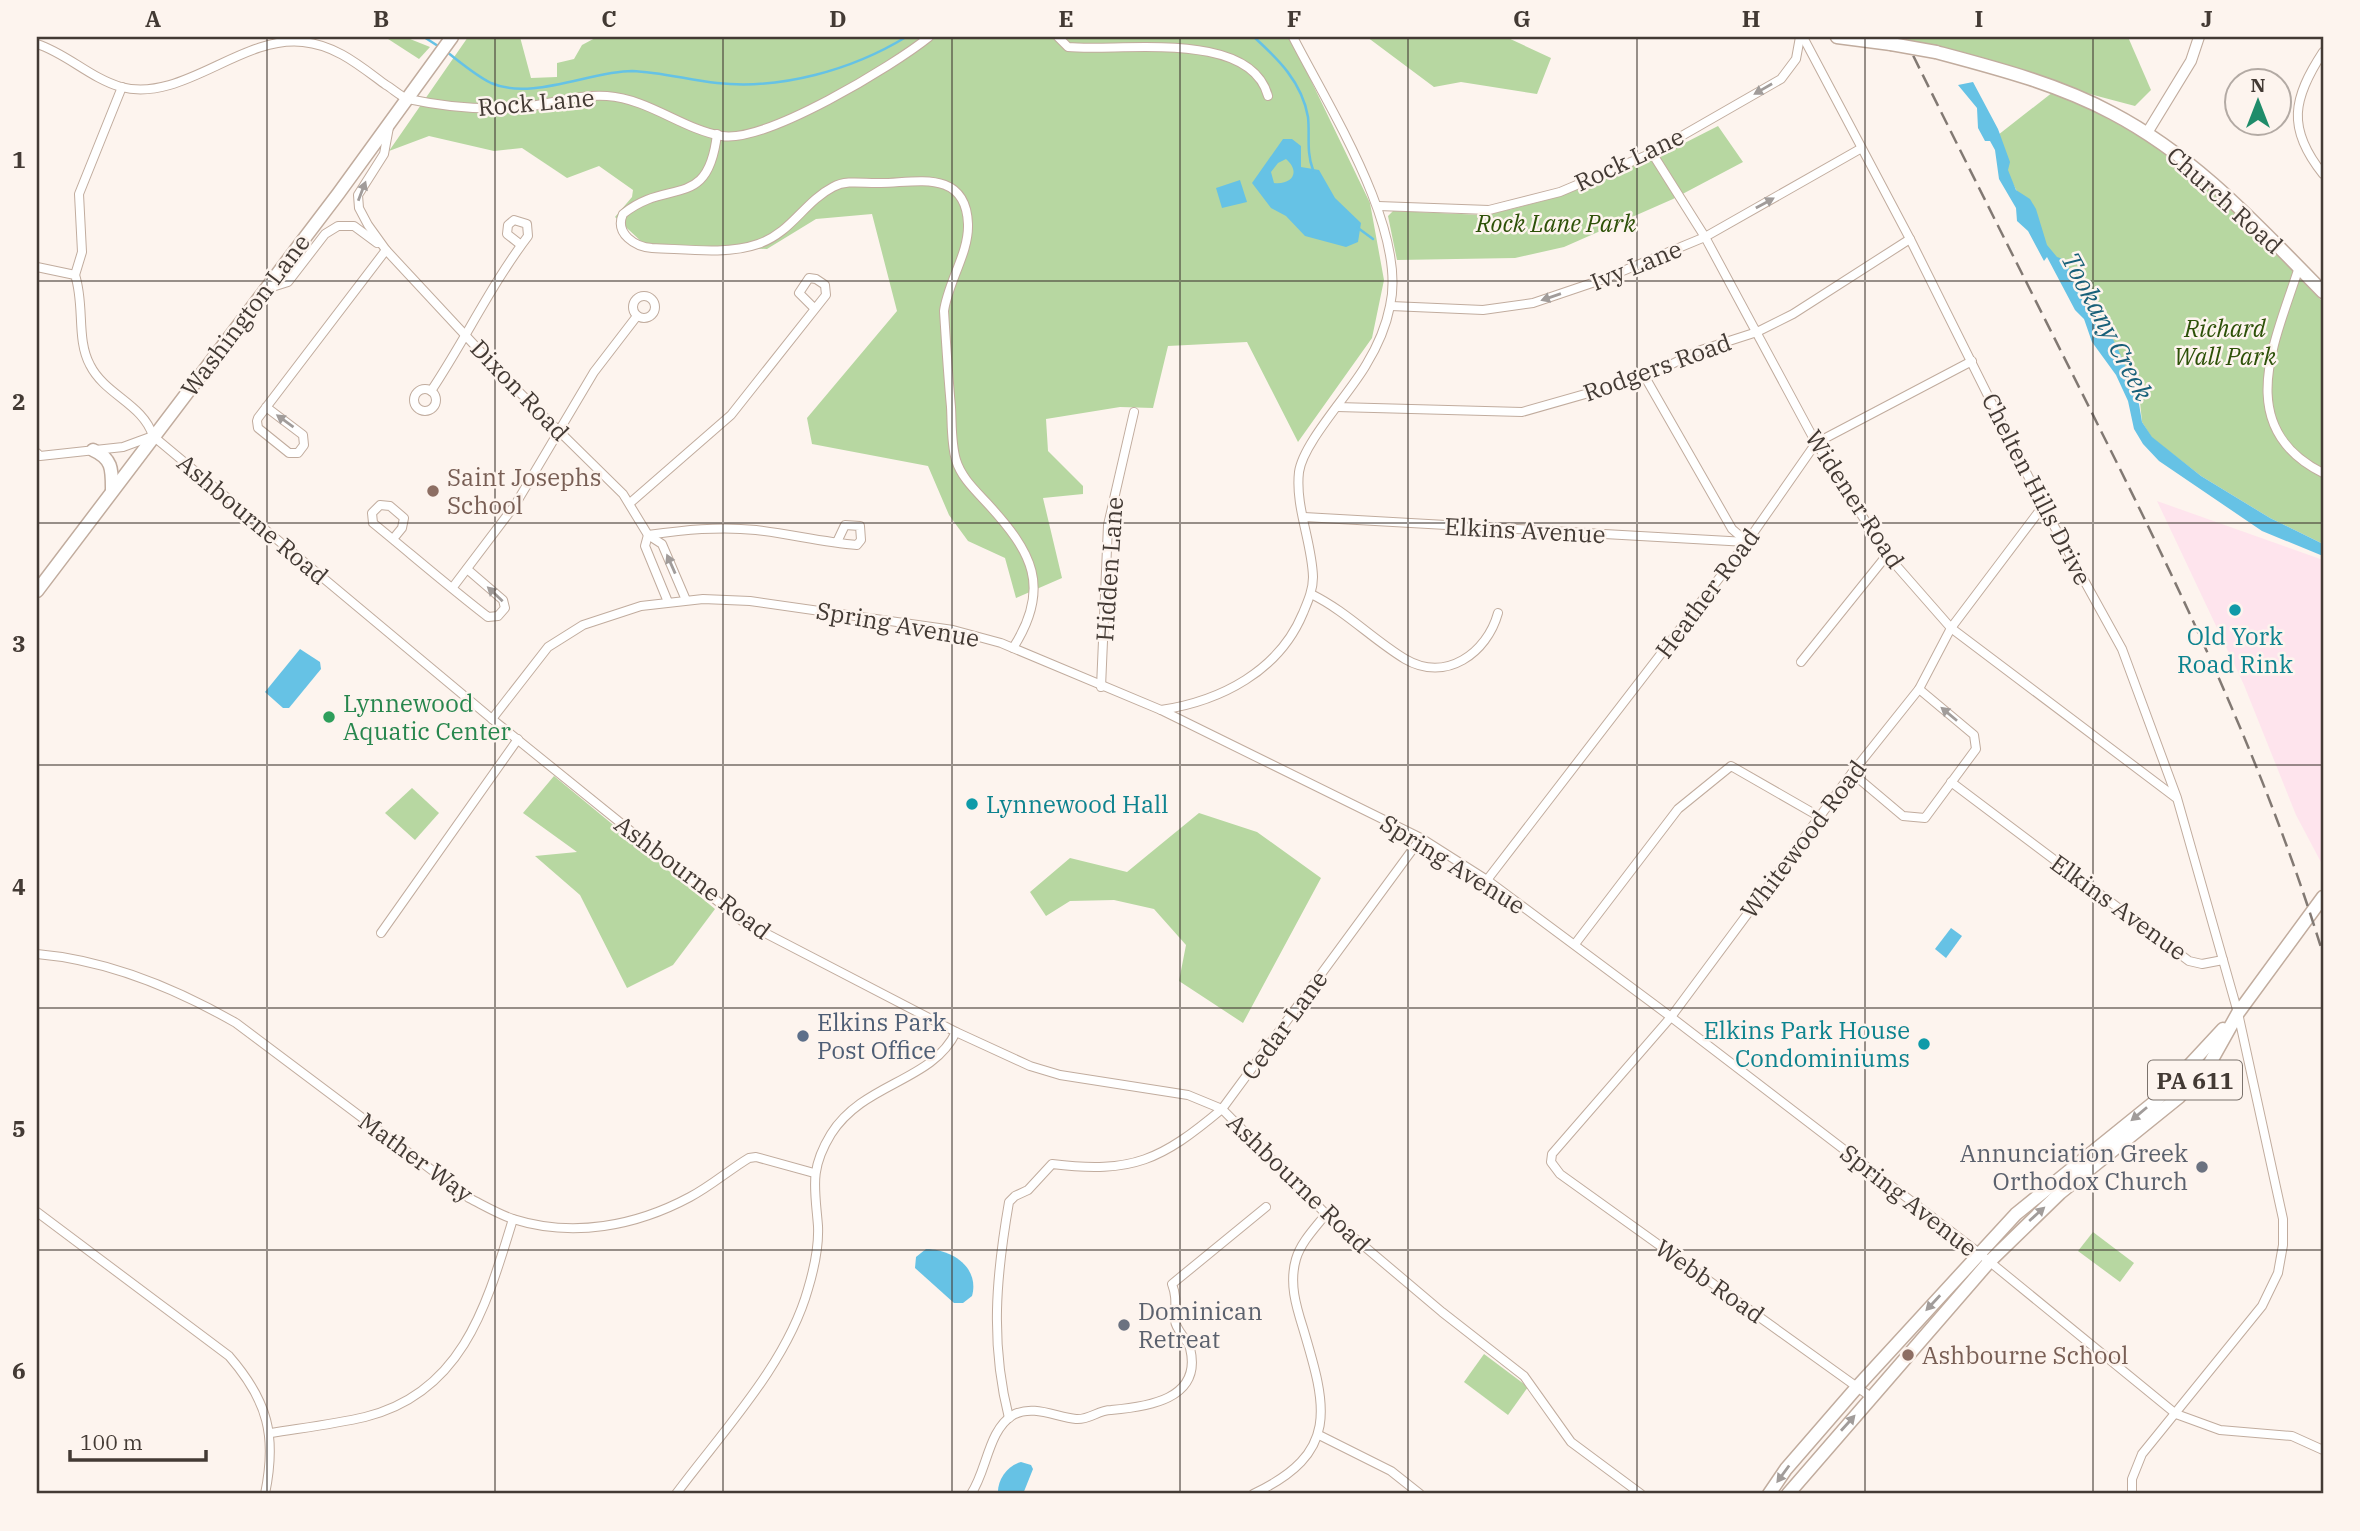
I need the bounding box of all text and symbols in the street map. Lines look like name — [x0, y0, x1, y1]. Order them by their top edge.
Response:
text: A — [145, 3, 161, 33]
text: B — [373, 3, 389, 33]
text: C — [601, 3, 617, 33]
text: D — [829, 3, 847, 33]
text: E — [1058, 3, 1074, 33]
text: F — [1287, 3, 1301, 33]
text: G — [1513, 3, 1531, 33]
text: H — [1742, 3, 1760, 33]
text: I — [1975, 3, 1983, 33]
text: J — [2201, 3, 2213, 33]
north arrow — [2224, 66, 2294, 136]
text: N — [2250, 73, 2266, 97]
street label: Rock Lane — [476, 81, 596, 123]
one-way arrow — [1754, 83, 1773, 95]
street label: Rock Lane — [1569, 120, 1689, 198]
street label: Church Road — [2160, 139, 2290, 261]
text: 1 — [12, 144, 26, 174]
one-way arrow — [357, 180, 368, 201]
one-way arrow — [1755, 197, 1774, 209]
park label: Rock Lane Park — [1475, 207, 1636, 239]
street label: Washington Lane — [173, 227, 317, 403]
street label: Ivy Lane — [1586, 232, 1686, 298]
water label: Tookany Creek — [2055, 246, 2162, 406]
one-way arrow — [1540, 292, 1561, 303]
park label: Richard Wall Park — [2174, 312, 2276, 372]
street label: Rodgers Road — [1579, 325, 1735, 409]
street label: Dixon Road — [464, 332, 576, 448]
text: 2 — [12, 386, 26, 416]
street label: Chelten Hills Drive — [1975, 387, 2099, 591]
one-way arrow — [275, 414, 294, 428]
street label: Widener Road — [1798, 423, 1912, 575]
street label: Ashbourne Road — [171, 446, 335, 592]
place label: Saint Josephs School — [447, 461, 601, 521]
marker: Saint Josephs School — [425, 483, 441, 499]
street label: Hidden Lane — [1088, 496, 1130, 642]
street label: Elkins Avenue — [1444, 510, 1606, 550]
street label: Heather Road — [1648, 522, 1766, 664]
one-way arrow — [665, 554, 677, 574]
one-way arrow — [486, 586, 504, 602]
street label: Spring Avenue — [814, 594, 982, 654]
marker: Old York Road Rink — [2227, 602, 2243, 618]
place label: Old York Road Rink — [2177, 620, 2293, 680]
text: 3 — [12, 628, 26, 658]
place label: Lynnewood Aquatic Center — [343, 687, 511, 747]
one-way arrow — [1940, 707, 1957, 722]
marker: Lynnewood Aquatic Center — [321, 709, 337, 725]
street label: Whitewood Road — [1733, 753, 1873, 925]
place label: Lynnewood Hall — [986, 788, 1168, 820]
marker: Lynnewood Hall — [964, 796, 980, 812]
street label: Spring Avenue — [1374, 807, 1532, 921]
street label: Ashbourne Road — [608, 808, 778, 946]
street label: Elkins Avenue — [2044, 847, 2194, 967]
text: 4 — [12, 871, 26, 901]
street label: Cedar Lane — [1233, 964, 1335, 1086]
place label: Elkins Park Post Office — [817, 1006, 946, 1066]
place label: Elkins Park House Condominiums — [1703, 1014, 1910, 1074]
marker: Elkins Park Post Office — [795, 1028, 811, 1044]
marker: Elkins Park House Condominiums — [1916, 1036, 1932, 1052]
road number: PA 611 — [2148, 1060, 2242, 1100]
street label: Mather Way — [352, 1105, 480, 1209]
street label: Ashbourne Road — [1220, 1106, 1378, 1260]
one-way arrow — [2131, 1107, 2149, 1122]
text: 5 — [12, 1113, 26, 1143]
street label: Spring Avenue — [1834, 1137, 1984, 1263]
place label: Annunciation Greek Orthodox Church — [1960, 1137, 2188, 1197]
marker: Annunciation Greek Orthodox Church — [2194, 1159, 2210, 1175]
one-way arrow — [2028, 1206, 2046, 1222]
street label: Webb Road — [1649, 1232, 1771, 1330]
one-way arrow — [1925, 1294, 1941, 1312]
place label: Dominican Retreat — [1138, 1295, 1263, 1355]
marker: Dominican Retreat — [1116, 1317, 1132, 1333]
place label: Ashbourne School — [1922, 1339, 2129, 1371]
marker: Ashbourne School — [1900, 1347, 1916, 1363]
text: 6 — [12, 1355, 26, 1385]
one-way arrow — [1840, 1415, 1855, 1432]
scale bar — [70, 1419, 206, 1463]
text: 100 m — [80, 1428, 143, 1456]
one-way arrow — [1776, 1465, 1790, 1483]

